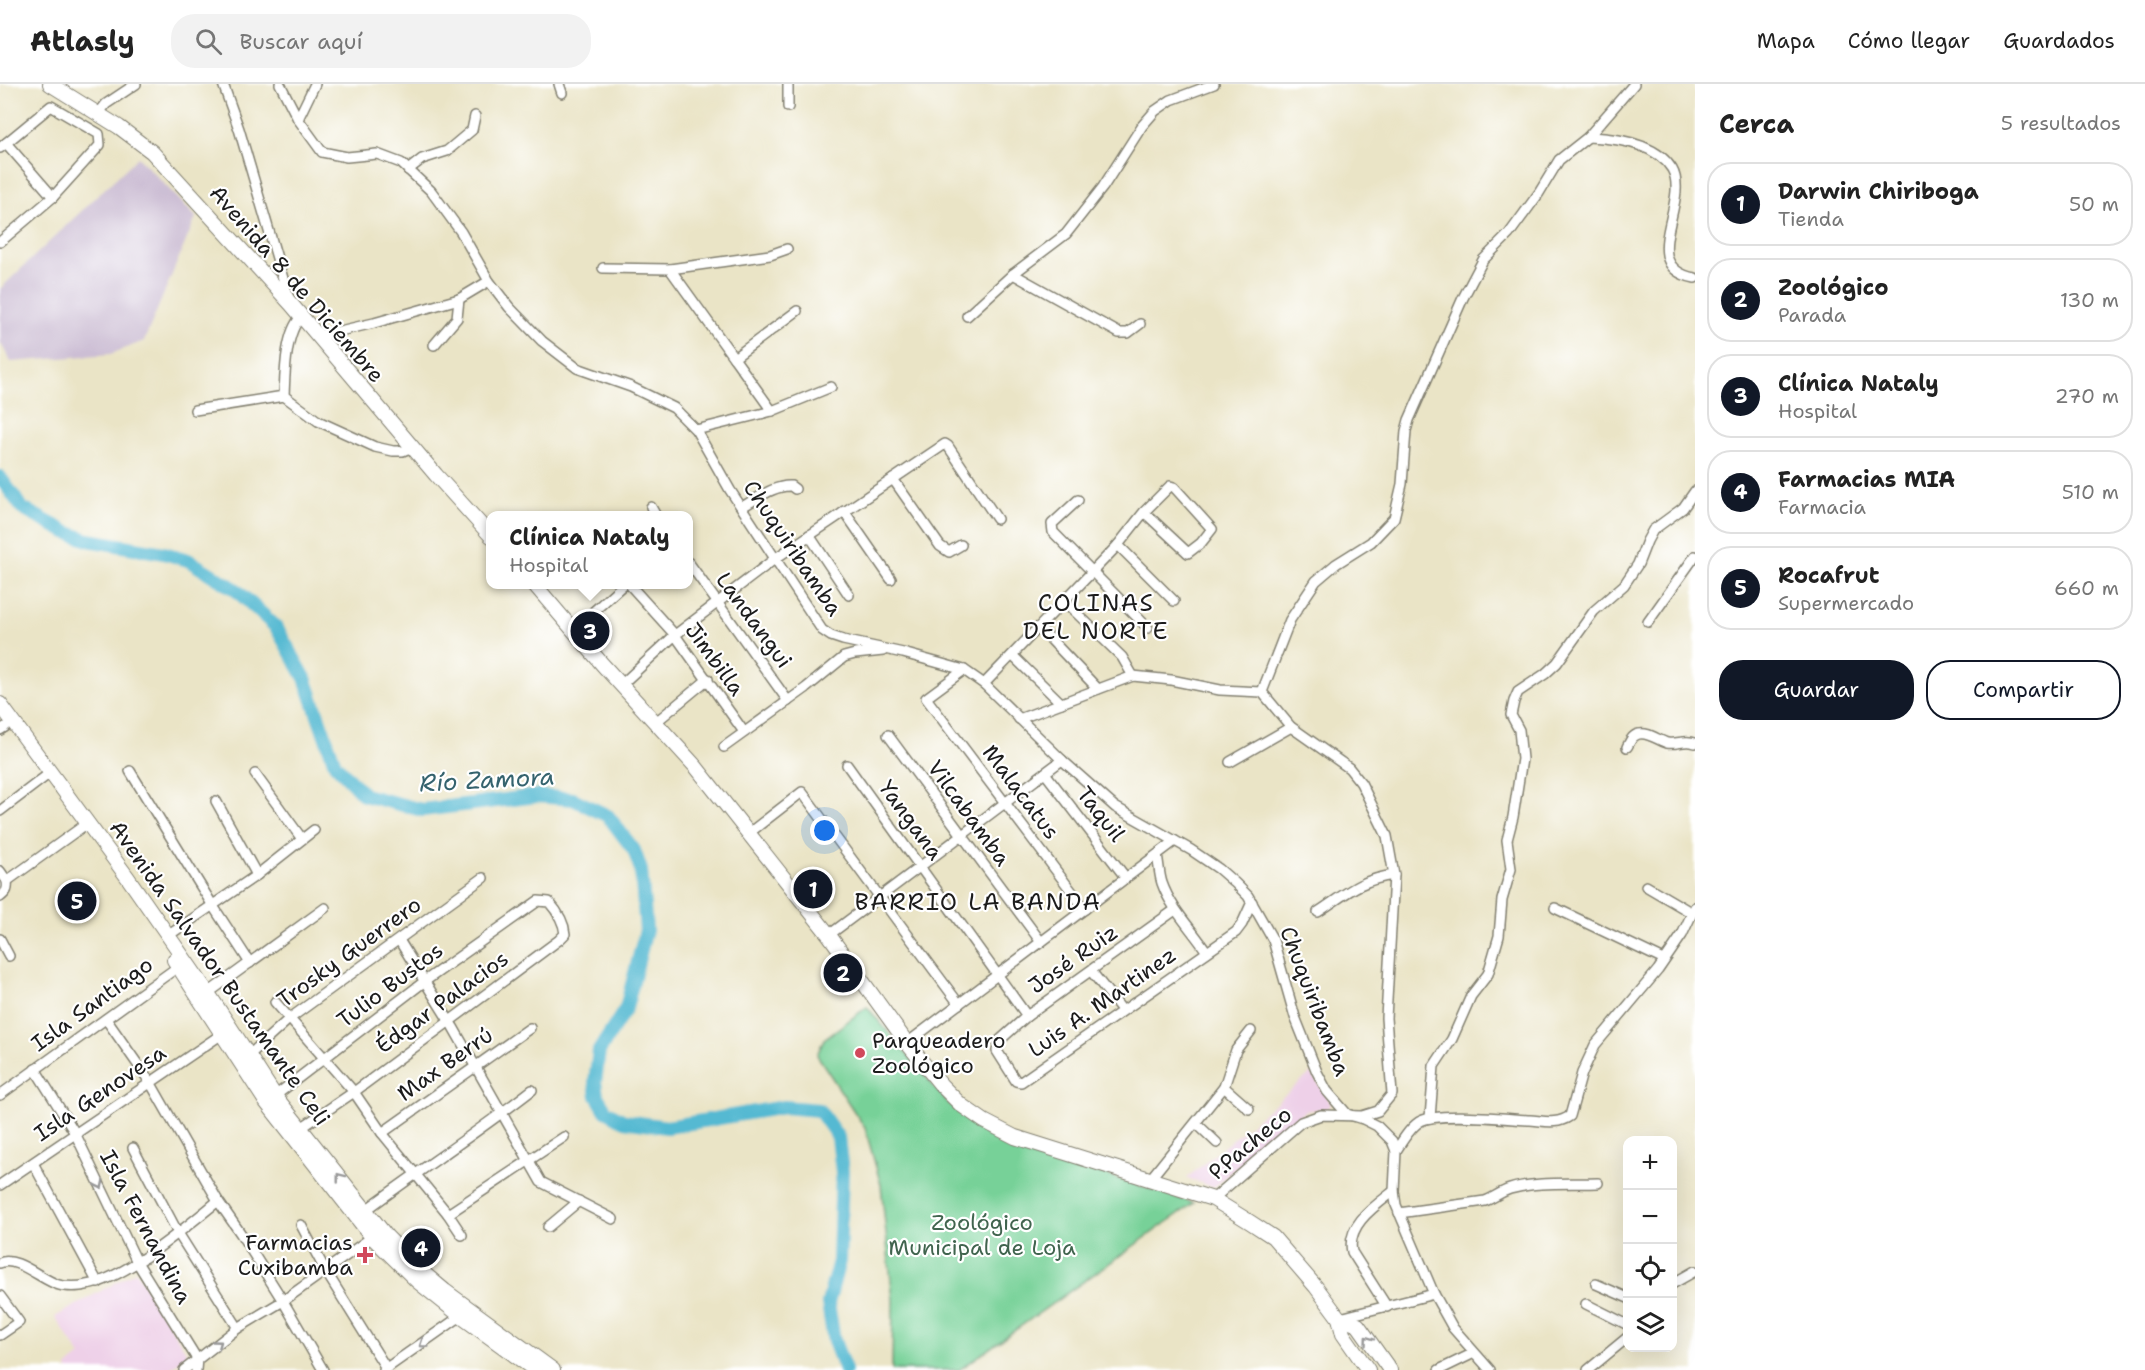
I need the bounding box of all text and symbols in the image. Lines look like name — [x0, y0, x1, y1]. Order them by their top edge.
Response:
search box — [171, 14, 591, 68]
text: Atlasly — [30, 22, 135, 60]
icon: search — [192, 25, 225, 58]
text: Buscar aquí — [240, 27, 363, 56]
text: Mapa — [1757, 27, 1815, 55]
text: Cómo llegar — [1848, 27, 1970, 55]
text: Guardados — [2003, 27, 2115, 55]
text: Cerca — [1719, 106, 1794, 141]
text: 5 resultados — [2001, 110, 2121, 136]
text: Darwin Chiriboga — [1778, 177, 1979, 206]
street label: Avenida 8 de Diciembre — [203, 179, 391, 389]
text: 1 — [1736, 191, 1745, 217]
text: 50 m — [2069, 191, 2119, 217]
text: Tienda — [1778, 206, 1844, 232]
text: Zoológico — [1778, 273, 1888, 302]
text: 2 — [1734, 287, 1748, 313]
text: 130 m — [2060, 287, 2119, 313]
text: Parada — [1778, 302, 1846, 328]
text: Clínica Nataly — [1778, 369, 1939, 398]
text: 3 — [1734, 383, 1748, 409]
text: 270 m — [2055, 383, 2119, 409]
text: Hospital — [1778, 398, 1857, 424]
text: Farmacias MIA — [1778, 465, 1955, 494]
street label: Chuquiribamba — [737, 474, 849, 622]
text: 4 — [1734, 479, 1748, 505]
text: 510 m — [2062, 479, 2119, 505]
text: Farmacia — [1778, 494, 1866, 520]
popup — [486, 511, 693, 589]
text: Clínica Nataly — [509, 523, 670, 552]
text: Hospital — [509, 552, 588, 578]
text: Rocafrut — [1778, 561, 1879, 590]
street label: Landangui — [709, 566, 799, 674]
text: 5 — [1734, 575, 1747, 601]
text: 660 m — [2054, 575, 2119, 601]
district label: COLINAS DEL NORTE — [1023, 587, 1169, 647]
text: Supermercado — [1778, 590, 1914, 616]
pin: 3 — [570, 608, 610, 654]
street label: Jimbilla — [679, 617, 751, 702]
button: Guardar — [1719, 660, 1914, 720]
button: Compartir — [1926, 660, 2121, 720]
street label: Malacatus — [976, 739, 1066, 845]
street label: Vilcabamba — [921, 754, 1017, 872]
water label: Río Zamora — [419, 760, 555, 800]
street label: Yangana — [872, 774, 950, 866]
street label: Taquil — [1070, 780, 1132, 848]
street label: Avenida Salvador Bustamante Celi — [103, 815, 337, 1131]
your location — [810, 816, 839, 845]
pin: 1 — [794, 866, 832, 912]
pin: 5 — [58, 878, 97, 924]
district label: BARRIO LA BANDA — [855, 886, 1101, 918]
street label: Trosky Guerrero — [271, 890, 427, 1014]
street label: José Ruiz — [1023, 918, 1123, 1000]
street label: Chuquiribamba — [1273, 922, 1357, 1080]
street label: Tulio Bustos — [331, 936, 449, 1034]
street label: Luis A. Martinez — [1022, 940, 1182, 1064]
street label: Édgar Palacios — [370, 944, 514, 1060]
street label: Isla Santiago — [25, 950, 159, 1058]
pin: 2 — [824, 950, 862, 996]
street label: Max Berrú — [391, 1020, 499, 1108]
place label: Parqueadero Zoológico — [872, 1026, 1006, 1080]
street label: Isla Genovesa — [28, 1038, 172, 1148]
marker: Parqueadero Zoológico — [853, 1046, 867, 1060]
street label: P.Pacheco — [1202, 1100, 1298, 1186]
map controls — [1623, 1136, 1677, 1352]
button: + — [1623, 1136, 1677, 1190]
street label: Isla Fernandina — [93, 1145, 199, 1309]
one-way arrow — [337, 1173, 348, 1184]
one-way arrow — [92, 1179, 104, 1190]
button: − — [1623, 1190, 1677, 1244]
park label: Zoológico Municipal de Loja — [888, 1208, 1076, 1262]
pin: 4 — [402, 1226, 440, 1270]
place label: Farmacias Cuxibamba — [238, 1228, 353, 1282]
button: locate — [1623, 1244, 1677, 1298]
marker: Farmacias Cuxibamba — [358, 1248, 372, 1262]
button: layers — [1623, 1298, 1677, 1352]
one-way arrow — [1364, 1335, 1375, 1346]
one-way arrow — [418, 1337, 429, 1348]
one-way arrow — [211, 1340, 222, 1351]

